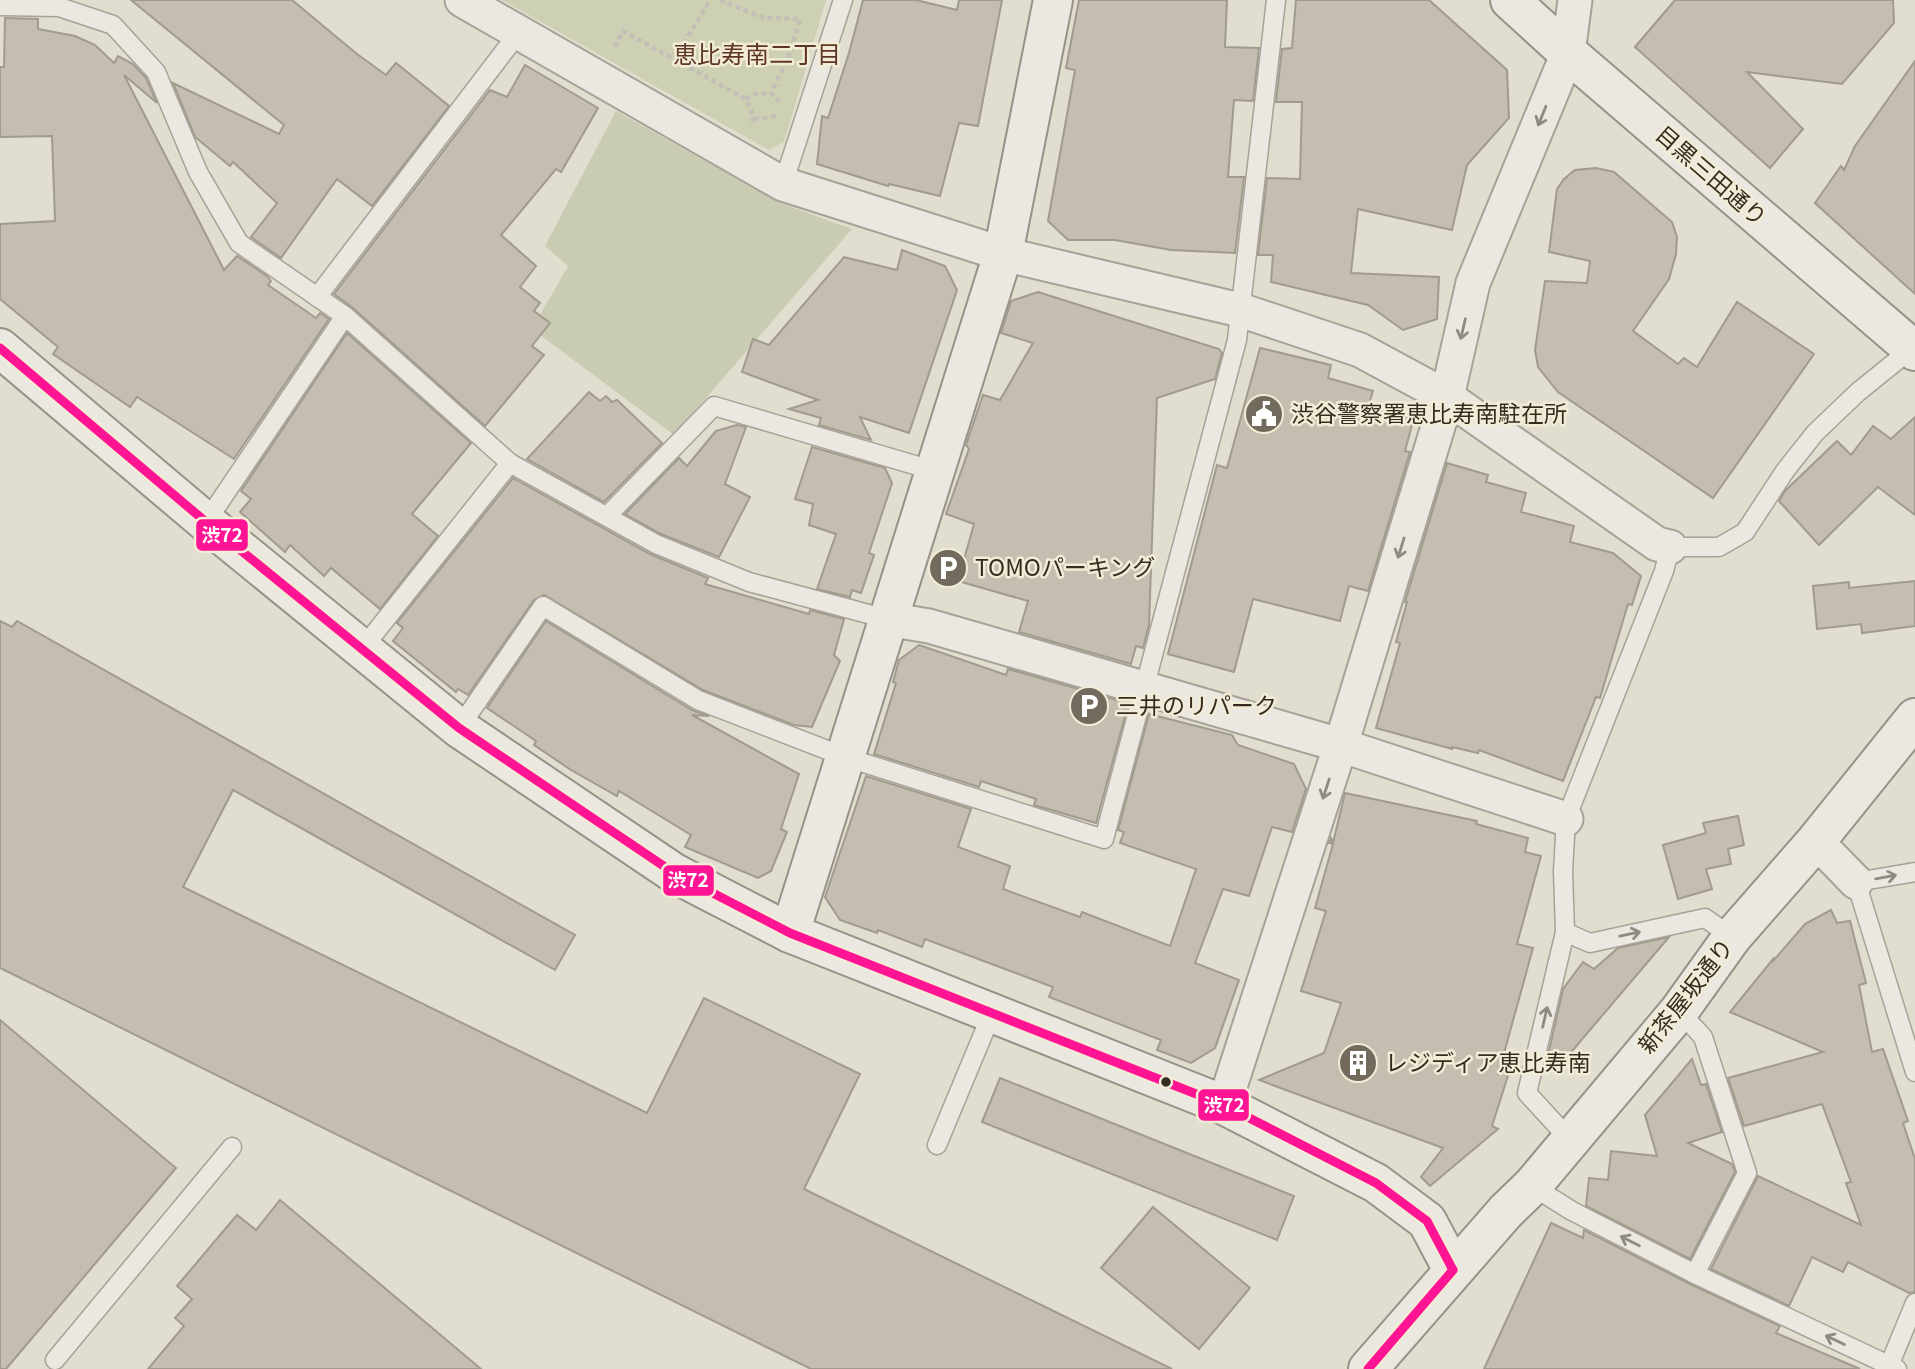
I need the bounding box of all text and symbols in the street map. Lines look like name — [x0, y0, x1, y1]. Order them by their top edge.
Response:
district label: 恵比寿南二丁目 — [673, 35, 841, 70]
one-way arrow — [1534, 105, 1547, 127]
street label: 目黒三田通り — [1649, 116, 1776, 233]
one-way arrow — [1455, 317, 1469, 340]
public building icon: 渋谷警察署恵比寿南駐在所 — [1243, 393, 1285, 435]
place label: 渋谷警察署恵比寿南駐在所 — [1291, 395, 1567, 429]
line badge: 渋72 — [195, 518, 249, 552]
text: 渋72 — [201, 520, 243, 547]
one-way arrow — [1393, 537, 1406, 559]
parking icon: TOMOパーキング — [927, 547, 969, 589]
place label: TOMOパーキング — [975, 549, 1155, 583]
parking icon: 三井のリパーク — [1068, 685, 1110, 727]
place label: 三井のリパーク — [1116, 687, 1277, 721]
one-way arrow — [1319, 777, 1331, 799]
line badge: 渋72 — [662, 864, 715, 897]
text: 渋72 — [667, 865, 709, 892]
one-way arrow — [1874, 870, 1897, 883]
one-way arrow — [1618, 927, 1641, 941]
street label: 新茶屋坂通り — [1629, 930, 1740, 1060]
one-way arrow — [1539, 1006, 1553, 1029]
building icon: レジディア恵比寿南 — [1337, 1042, 1379, 1084]
place label: レジディア恵比寿南 — [1385, 1044, 1590, 1078]
unlabelled marker — [1159, 1075, 1173, 1089]
line badge: 渋72 — [1197, 1088, 1250, 1122]
text: 渋72 — [1203, 1090, 1245, 1117]
one-way arrow — [1620, 1233, 1641, 1247]
one-way arrow — [1825, 1333, 1846, 1346]

